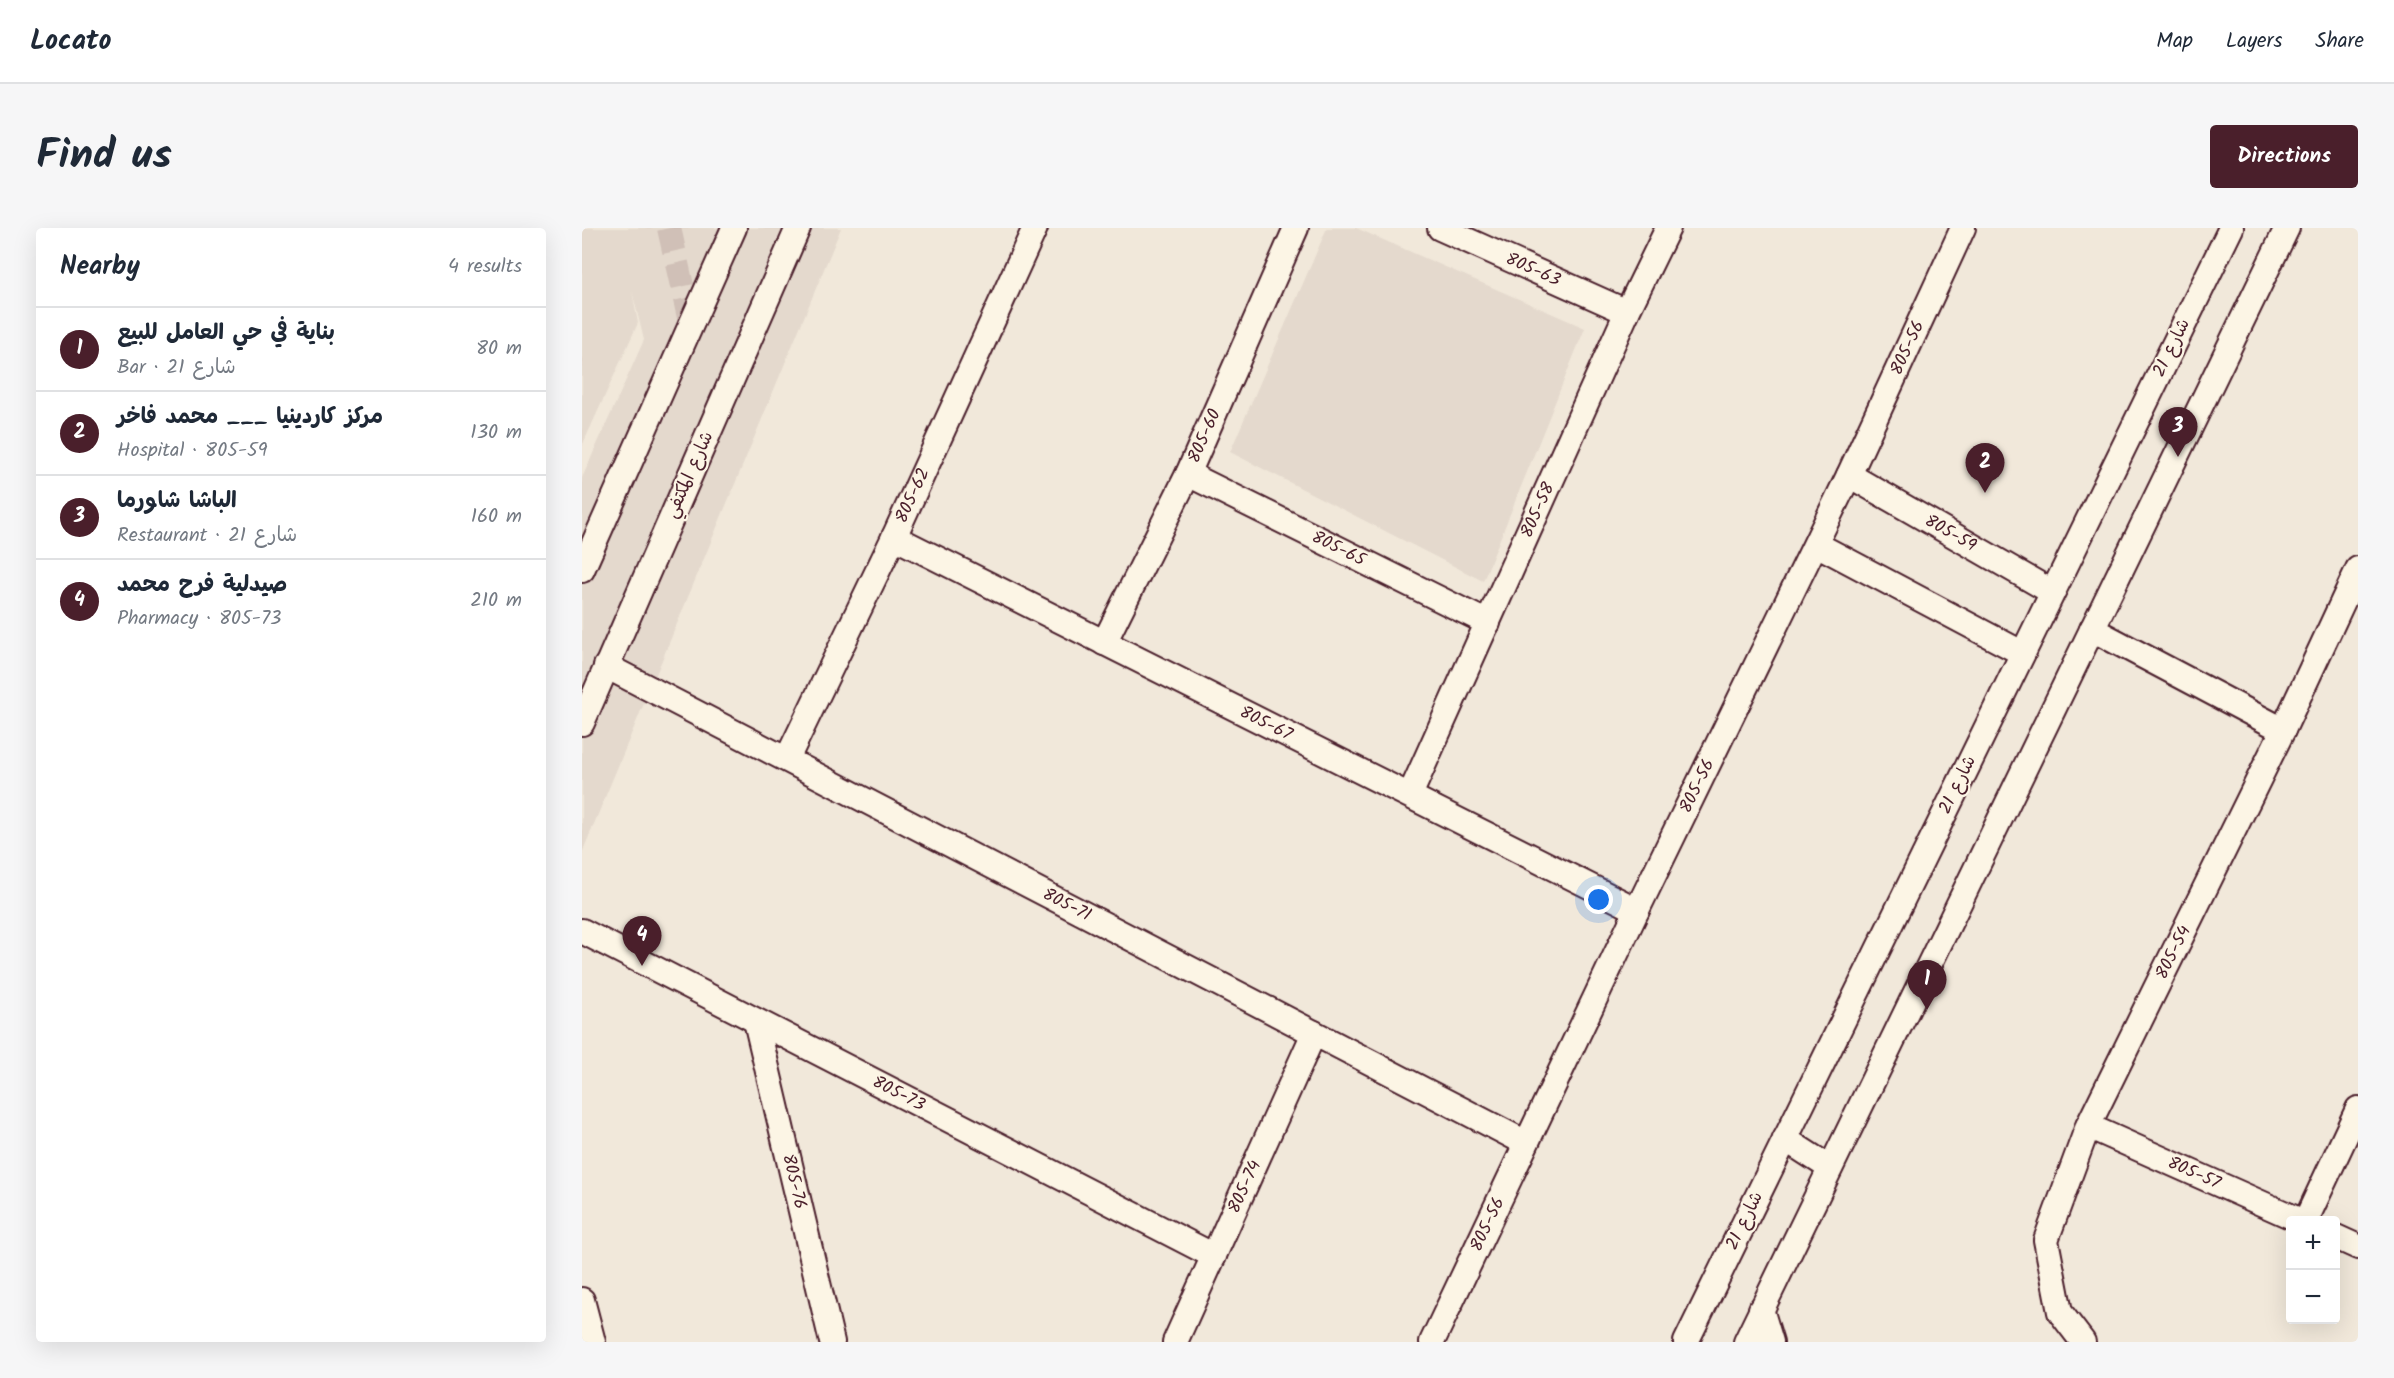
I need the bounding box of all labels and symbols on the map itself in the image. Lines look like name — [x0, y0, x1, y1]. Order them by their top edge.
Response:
street label: 805-63 — [1501, 245, 1565, 295]
street label: شارع 21 — [2145, 314, 2199, 382]
street label: 805-56 — [1882, 316, 1933, 380]
street label: 805-60 — [1180, 404, 1229, 468]
pin: 3 — [2158, 408, 2198, 457]
street label: شارع المكتفي — [658, 427, 722, 523]
pin: 2 — [1966, 444, 2004, 493]
street label: 805-62 — [888, 463, 938, 528]
street label: 805-58 — [1513, 478, 1563, 543]
street label: 805-59 — [1919, 507, 1982, 560]
street label: 805-65 — [1306, 523, 1372, 575]
street label: 805-67 — [1234, 698, 1298, 749]
street label: شارع 21 — [1931, 751, 1985, 819]
street label: 805-56 — [1672, 754, 1723, 818]
street label: 805-71 — [1037, 880, 1096, 930]
your location — [1584, 885, 1613, 914]
pin: 4 — [622, 916, 662, 966]
street label: 805-54 — [2148, 920, 2199, 985]
pin: 1 — [1908, 960, 1946, 1010]
street label: 805-73 — [867, 1068, 930, 1120]
street label: 805-57 — [2163, 1149, 2226, 1198]
street label: 805-76 — [773, 1151, 815, 1212]
street label: 805-74 — [1220, 1155, 1269, 1218]
street label: شارع 21 — [1718, 1187, 1772, 1255]
street label: 805-56 — [1462, 1192, 1513, 1257]

